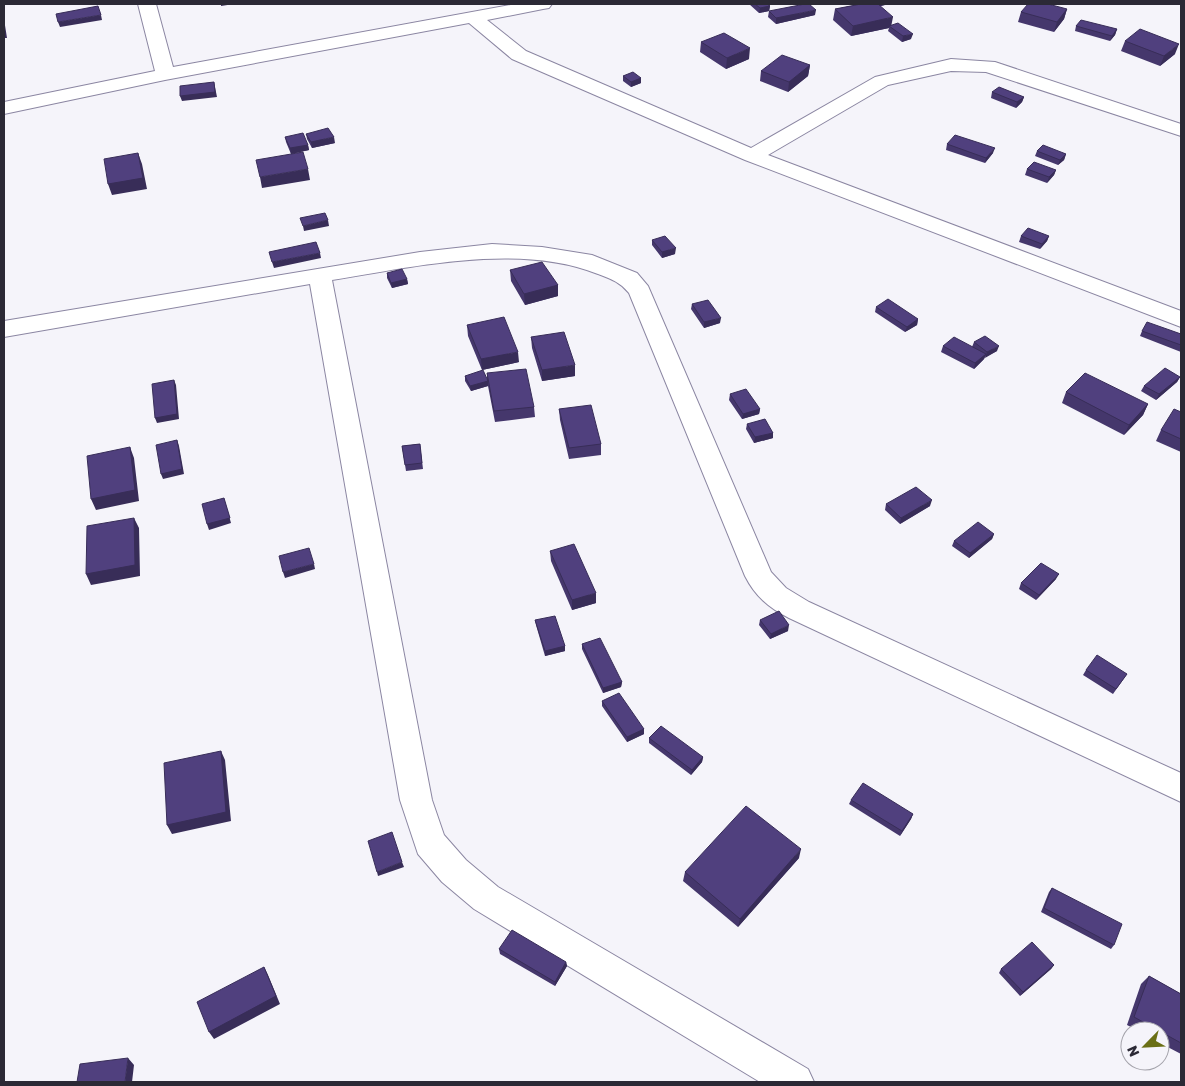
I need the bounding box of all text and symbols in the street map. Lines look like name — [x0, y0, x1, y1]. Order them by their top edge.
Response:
north arrow — [1120, 1021, 1170, 1071]
text: N — [1124, 1043, 1143, 1059]

